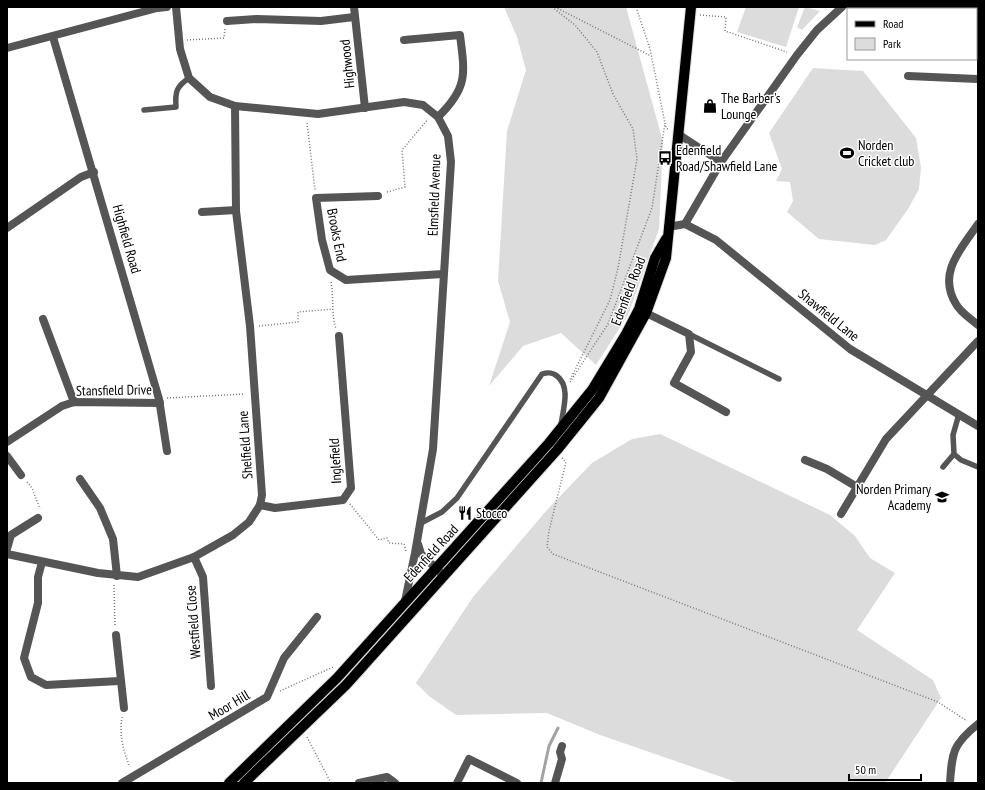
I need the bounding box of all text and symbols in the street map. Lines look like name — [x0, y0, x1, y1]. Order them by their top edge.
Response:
legend — [847, 8, 977, 60]
text: Road — [883, 16, 903, 31]
text: Park — [883, 36, 901, 51]
street label: Highwood — [335, 39, 359, 89]
place label: The Barber's Lounge — [721, 89, 781, 123]
shop icon: The Barber's Lounge — [702, 98, 718, 114]
place label: Norden Cricket club — [858, 136, 914, 170]
place label: Edenfield Road/Shawfield Lane — [676, 141, 778, 175]
sports icon: Norden Cricket club — [839, 145, 855, 161]
bus stop icon: Edenfield Road/Shawfield Lane — [657, 150, 673, 166]
street label: Elmsfield Avenue — [424, 153, 444, 236]
street label: Highfield Road — [109, 202, 145, 276]
street label: Brooks End — [323, 207, 351, 263]
street label: Edenfield Road — [607, 254, 649, 328]
street label: Shawfield Lane — [795, 285, 863, 345]
street label: Stansfield Drive — [76, 380, 152, 400]
street label: Shelfield Lane — [234, 410, 256, 480]
street label: Inglefield — [325, 438, 345, 484]
place label: Norden Primary Academy — [856, 480, 932, 514]
school or university icon: Norden Primary Academy — [934, 489, 950, 505]
place label: Stocco — [476, 504, 507, 522]
restaurant icon: Stocco — [457, 505, 473, 521]
street label: Edenfield Road — [400, 521, 462, 585]
street label: Westfield Close — [181, 584, 205, 659]
street label: Moor Hill — [205, 685, 254, 724]
scale bar — [849, 756, 921, 782]
text: 50 m — [855, 762, 876, 777]

